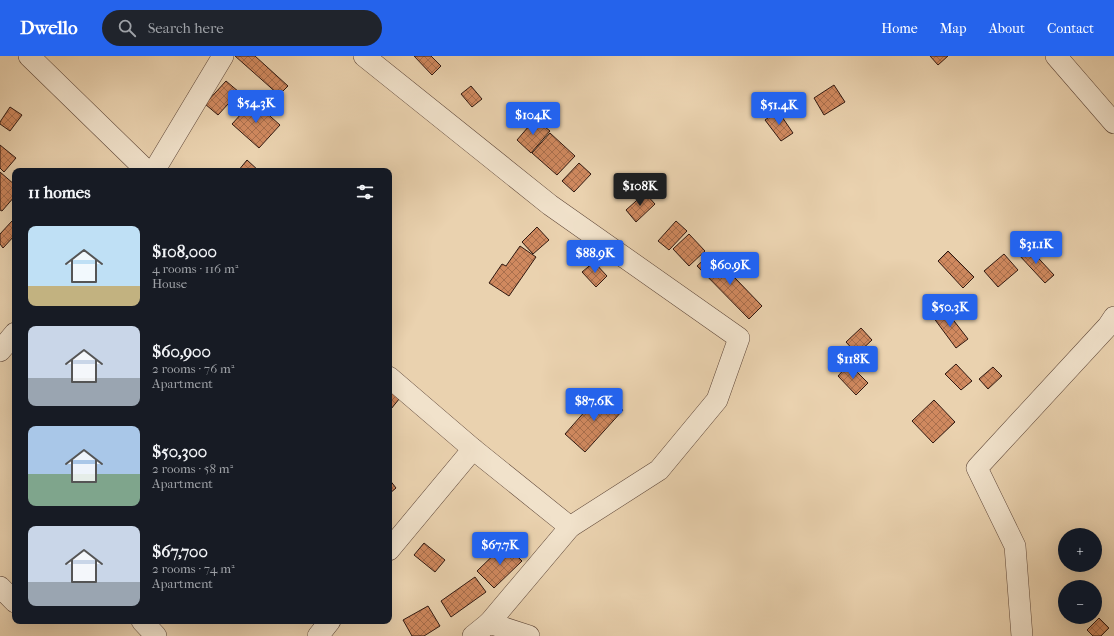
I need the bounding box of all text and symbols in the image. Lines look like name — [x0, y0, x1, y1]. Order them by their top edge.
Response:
search box — [102, 10, 382, 46]
text: Dwello — [20, 17, 78, 39]
icon: search — [116, 17, 138, 39]
text: Search here — [148, 19, 224, 37]
text: Home — [881, 20, 918, 37]
text: Map — [940, 20, 967, 37]
text: About — [989, 20, 1025, 37]
text: Contact — [1047, 20, 1094, 37]
pin: $54.3K — [223, 90, 289, 124]
pin: $51.4K — [746, 92, 812, 126]
text: $54.3K — [237, 95, 275, 110]
text: $51.4K — [760, 97, 798, 112]
pin: $104K — [505, 102, 561, 136]
text: $104K — [515, 107, 551, 122]
pin: $108K — [612, 173, 668, 207]
text: $108K — [623, 178, 657, 193]
icon: filters — [354, 181, 376, 203]
text: 11 homes — [28, 182, 91, 202]
pin: $31.1K — [1003, 231, 1069, 265]
text: $31.1K — [1019, 236, 1053, 251]
pin: $88.9K — [562, 240, 628, 274]
text: $108,000 — [152, 241, 217, 261]
icon: home — [60, 242, 108, 290]
text: $88.9K — [576, 245, 614, 260]
pin: $60.9K — [697, 252, 763, 286]
text: $60.9K — [710, 257, 750, 272]
text: 4 rooms · 116 m² — [152, 261, 238, 276]
text: House — [152, 276, 187, 291]
pin: $50.3K — [917, 294, 983, 328]
text: $50.3K — [931, 299, 969, 314]
text: $60,900 — [152, 341, 211, 361]
icon: home — [60, 342, 108, 390]
pin: $118K — [825, 346, 881, 380]
text: $118K — [837, 351, 869, 366]
text: 2 rooms · 76 m² — [152, 361, 234, 376]
text: Apartment — [152, 376, 213, 391]
pin: $87.6K — [561, 388, 627, 422]
text: $87.6K — [575, 393, 613, 408]
text: $50,300 — [152, 441, 207, 461]
icon: home — [60, 442, 108, 490]
text: 2 rooms · 58 m² — [152, 461, 233, 476]
text: Apartment — [152, 476, 213, 491]
map controls — [1058, 528, 1102, 624]
button: + — [1058, 528, 1102, 572]
pin: $67.7K — [467, 532, 533, 566]
text: $67.7K — [481, 537, 519, 552]
text: $67,700 — [152, 541, 208, 561]
icon: home — [60, 542, 108, 590]
text: 2 rooms · 74 m² — [152, 561, 235, 576]
text: Apartment — [152, 576, 213, 591]
button: − — [1058, 580, 1102, 624]

